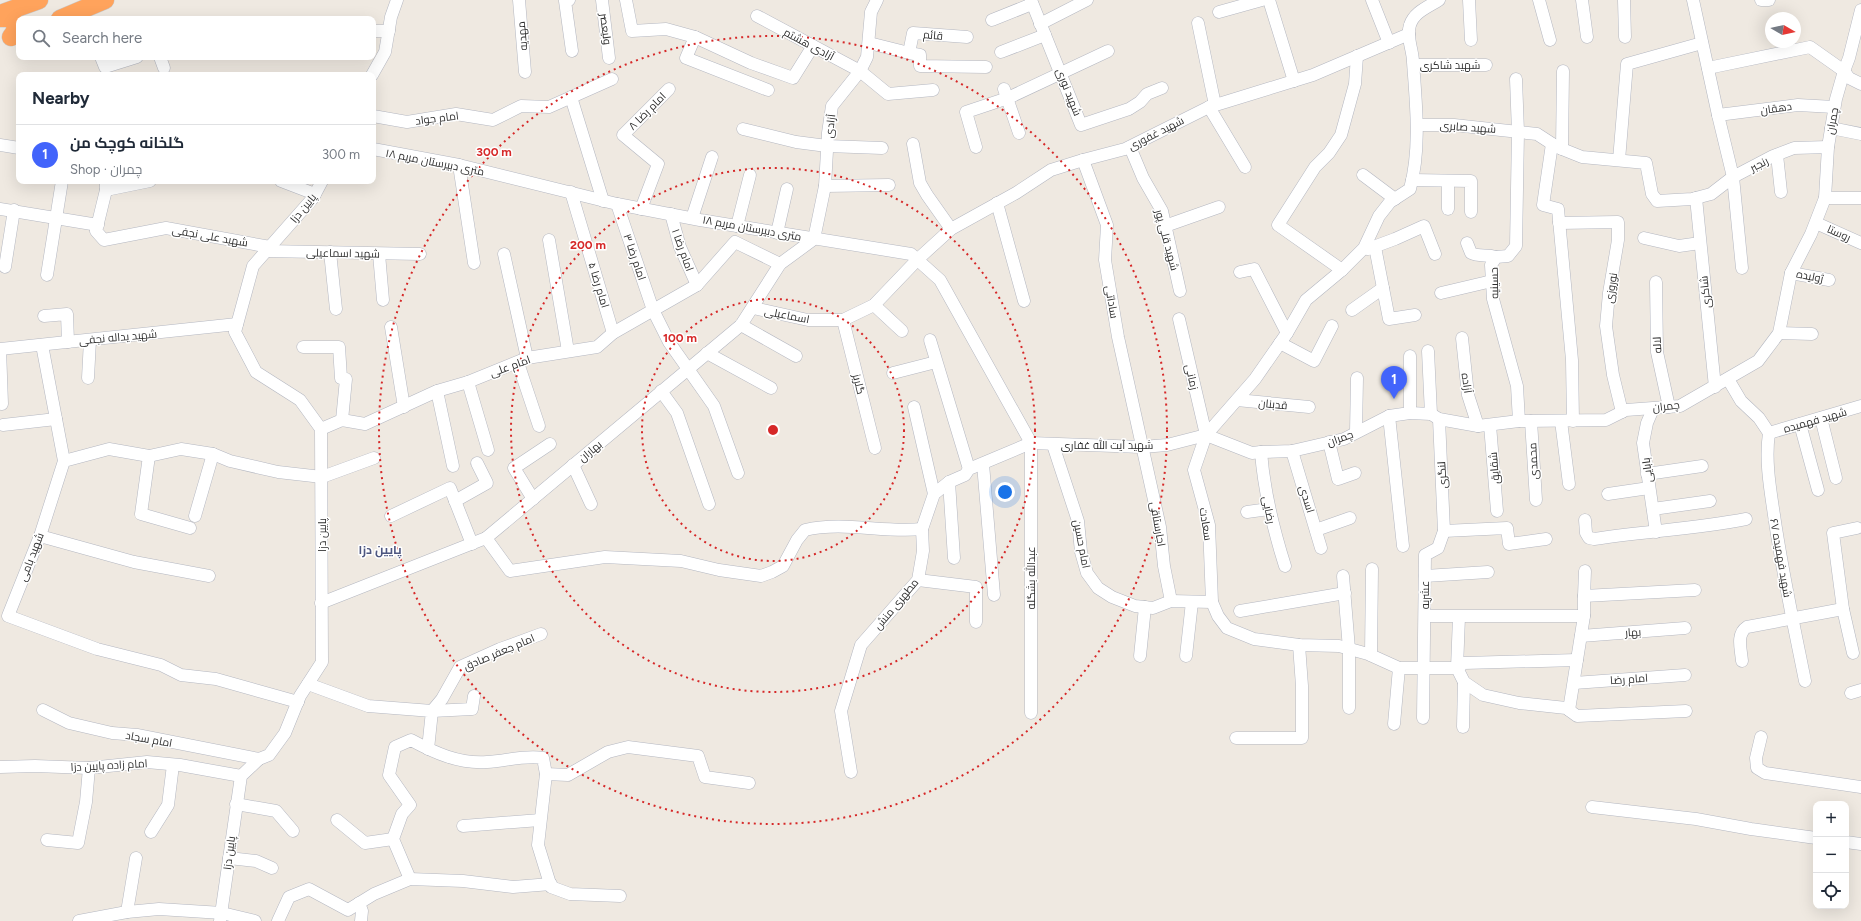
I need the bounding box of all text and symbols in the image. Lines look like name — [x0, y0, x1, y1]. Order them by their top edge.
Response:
street label: ولیعصر — [597, 12, 614, 46]
north arrow — [1765, 12, 1801, 48]
search box — [16, 16, 376, 60]
street label: مهدیه — [515, 21, 530, 51]
street label: آزادی هشتم — [781, 26, 836, 64]
icon: search — [30, 27, 52, 49]
street label: قائم — [922, 28, 944, 44]
text: Search here — [62, 29, 142, 47]
street label: شهید شاکری — [1420, 59, 1480, 72]
street label: شهید نوری — [1053, 66, 1084, 118]
text: Nearby — [32, 88, 90, 108]
street label: امام رضا ۸ — [626, 90, 669, 133]
street label: دهقان — [1759, 100, 1793, 117]
street label: چمران — [1824, 107, 1841, 136]
street label: امام جواد — [415, 109, 460, 129]
street label: آزادی — [823, 113, 838, 139]
street label: شهید غفوری — [1126, 114, 1186, 153]
street label: شهید صابری — [1439, 119, 1497, 136]
text: گلخانه کوچک من — [70, 134, 184, 152]
text: 300 m — [476, 145, 512, 159]
text: 1 — [42, 147, 48, 162]
text: 300 m — [322, 147, 360, 162]
street label: ۱۸ متری دبیرستان مریم — [384, 147, 485, 179]
street label: رنجبر — [1747, 154, 1771, 175]
text: Shop · چمران — [70, 162, 142, 177]
street label: پایین دزا — [288, 191, 319, 226]
street label: شهید قلی پور — [1152, 207, 1181, 272]
street label: ۱۸ متری دبیرستان مریم — [701, 213, 802, 245]
street label: شهید علی نجفی — [171, 223, 249, 250]
street label: روستا — [1825, 223, 1853, 244]
street label: امام رضا ۱ — [668, 227, 696, 273]
street label: امام رضا ۳ — [620, 232, 649, 282]
text: 200 m — [570, 238, 606, 252]
street label: شهید اسماعیلی — [306, 246, 380, 261]
street label: امام رضا ۵ — [585, 261, 612, 310]
street label: حسینیه — [1488, 267, 1501, 299]
street label: ژولیده — [1795, 267, 1825, 286]
street label: نوروزی — [1603, 272, 1620, 304]
street label: شاکری — [1697, 275, 1714, 309]
street label: ساداتی — [1102, 285, 1121, 320]
street label: اسماعیلی — [763, 305, 811, 326]
street label: شهید یداله نجفی — [78, 328, 158, 347]
text: 100 m — [663, 331, 697, 345]
street label: لاله — [1650, 336, 1665, 354]
street label: امام علی — [488, 353, 533, 381]
street label: زمانی — [1182, 363, 1201, 391]
pin: 1 — [1381, 366, 1407, 399]
street label: گلریز — [850, 372, 867, 396]
street label: آزاده — [1459, 372, 1474, 394]
street label: قدبنان — [1258, 397, 1288, 412]
street label: چمران — [1652, 398, 1680, 415]
street label: شهید فهمیده — [1782, 405, 1848, 436]
centre of rings — [766, 423, 780, 437]
street label: چمران — [1325, 428, 1355, 449]
street label: شهید آیت الله غفاری — [1061, 437, 1153, 452]
street label: بهاران — [576, 438, 605, 465]
street label: محمدی — [1526, 442, 1541, 480]
street label: شقایق — [1487, 451, 1502, 485]
street label: بابایی — [1640, 457, 1655, 483]
street label: لنگری — [1435, 461, 1450, 489]
your location — [995, 482, 1015, 502]
street label: اسدی — [1296, 484, 1317, 514]
street label: رضایی — [1259, 495, 1278, 525]
street label: اجارستاقی — [1147, 501, 1168, 547]
street label: سعادت — [1196, 507, 1215, 542]
street label: پایین دزا — [316, 518, 329, 552]
street label: شهید فهمیده ۶۷ — [1767, 518, 1794, 599]
street label: امام حسین — [1069, 519, 1093, 570]
street label: شهید بامی — [16, 531, 47, 583]
district label: پایین دزا — [358, 543, 402, 559]
street label: عبدالله بشگله — [1023, 547, 1038, 609]
street label: مطهری منش — [871, 576, 921, 632]
street label: عشریه — [1419, 581, 1432, 609]
street label: بهار — [1623, 625, 1642, 640]
street label: امام جعفر صادق — [462, 632, 537, 674]
street label: امام رضا — [1610, 672, 1649, 688]
street label: امام سجاد — [124, 729, 173, 751]
street label: امام زاده پایین دزا — [70, 757, 148, 775]
map controls — [1813, 801, 1849, 909]
button: + — [1813, 801, 1849, 837]
street label: پایین دزا — [221, 835, 238, 871]
button: − — [1813, 837, 1849, 873]
button: locate — [1813, 873, 1849, 909]

